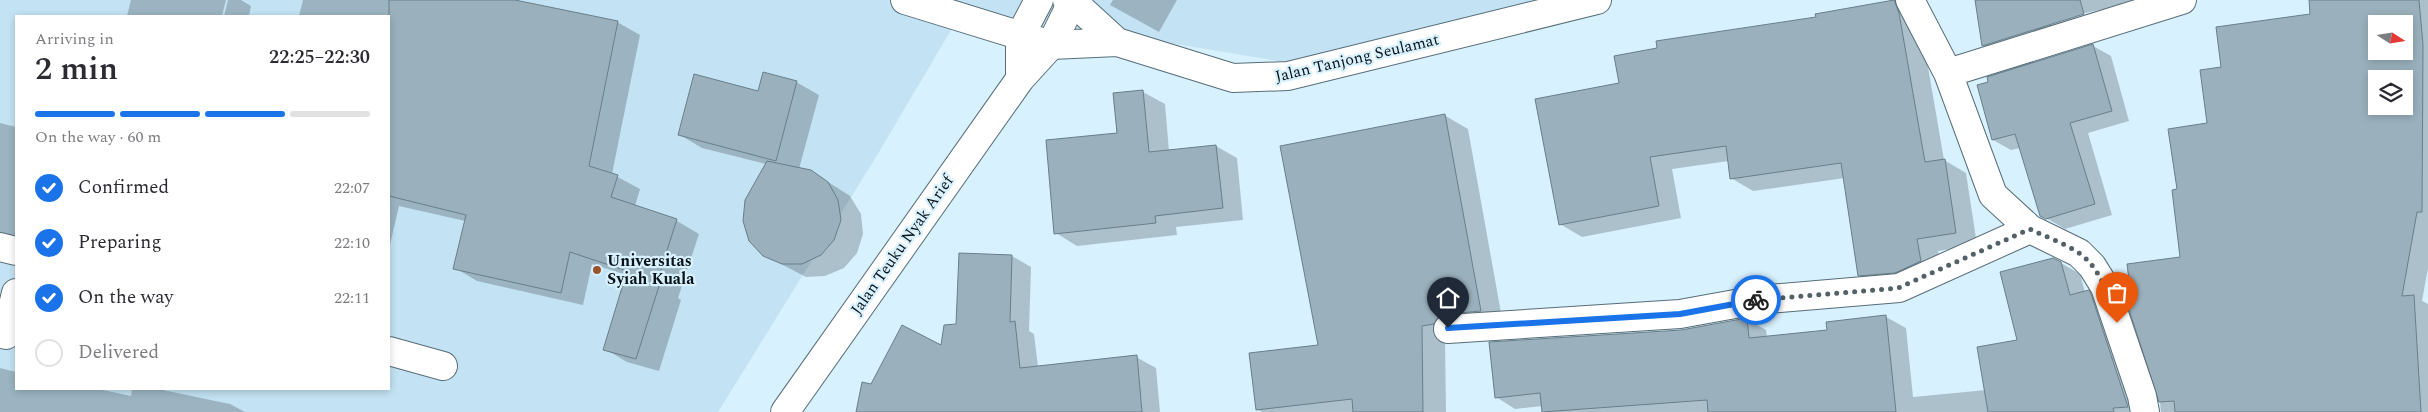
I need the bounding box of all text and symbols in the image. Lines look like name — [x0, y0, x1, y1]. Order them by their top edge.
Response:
north arrow — [2368, 15, 2412, 60]
map controls — [2368, 15, 2413, 115]
text: Arriving in — [35, 27, 114, 51]
street label: Jalan Tanjong Seulamat — [1273, 27, 1442, 89]
text: 22:25–22:30 — [269, 43, 370, 72]
text: 2 min — [35, 45, 118, 94]
button: layers — [2368, 70, 2413, 115]
text: On the way · 60 m — [35, 125, 161, 149]
street label: Jalan Teuku Nyak Arief — [845, 169, 960, 320]
text: Confirmed — [78, 173, 169, 202]
icon: check — [35, 174, 63, 202]
text: 22:07 — [334, 176, 370, 200]
text: Preparing — [78, 228, 162, 257]
icon: check — [35, 229, 63, 257]
text: 22:10 — [334, 231, 370, 255]
place label: Universitas Syiah Kuala — [607, 249, 695, 291]
marker: Universitas Syiah Kuala — [591, 264, 603, 276]
pin — [2096, 272, 2138, 323]
courier — [1731, 275, 1781, 325]
pin — [1427, 277, 1469, 328]
icon: bag — [2103, 279, 2131, 307]
text: On the way — [78, 283, 174, 312]
icon: check — [35, 284, 63, 312]
icon: home — [1434, 284, 1462, 312]
text: 22:11 — [334, 286, 370, 310]
icon: bike — [1742, 286, 1770, 314]
text: Delivered — [78, 338, 159, 367]

